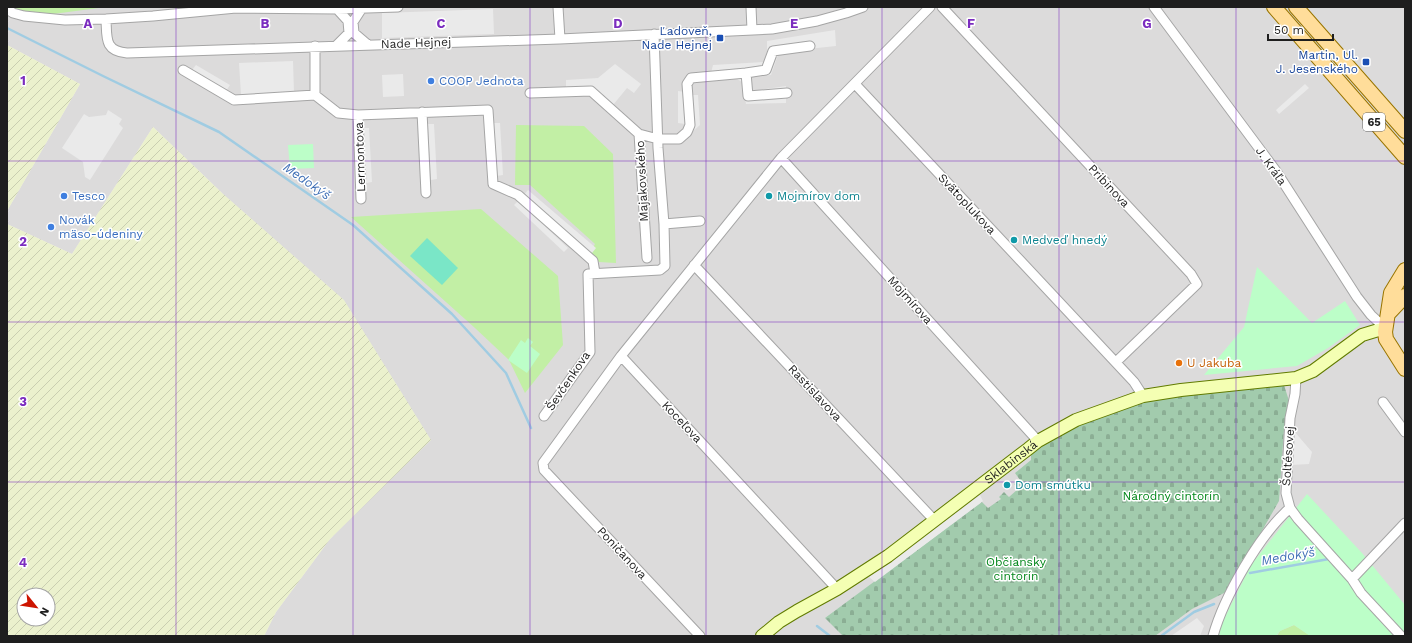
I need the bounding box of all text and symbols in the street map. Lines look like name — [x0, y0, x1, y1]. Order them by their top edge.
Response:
text: A — [84, 16, 93, 31]
text: B — [261, 16, 270, 31]
text: C — [437, 16, 446, 31]
text: D — [613, 16, 623, 31]
text: E — [790, 16, 798, 31]
text: F — [967, 16, 975, 31]
text: G — [1142, 16, 1152, 31]
scale bar — [1268, 16, 1333, 42]
text: 50 m — [1274, 23, 1304, 37]
place label: Ľadoveň, Nade Hejnej — [642, 24, 712, 52]
marker: Ľadoveň, Nade Hejnej — [715, 33, 725, 43]
street label: Nade Hejnej — [381, 35, 451, 51]
place label: Martin, Ul. J. Jesenského — [1276, 48, 1358, 76]
marker: Martin, Ul. J. Jesenského — [1361, 57, 1371, 67]
text: 1 — [20, 73, 26, 88]
place label: COOP Jednota — [439, 74, 524, 88]
marker: COOP Jednota — [426, 76, 436, 86]
road number: 65 — [1363, 113, 1385, 131]
street label: Lermontova — [352, 122, 368, 192]
street label: Majakovského — [633, 140, 651, 222]
street label: J. Kráľa — [1253, 144, 1289, 188]
water label: Medokýš — [280, 159, 334, 203]
street label: Pribinova — [1086, 162, 1133, 211]
street label: Svätoplukova — [935, 171, 999, 237]
place label: Tesco — [72, 189, 105, 203]
place label: Mojmírov dom — [777, 189, 860, 203]
marker: Tesco — [59, 191, 69, 201]
marker: Mojmírov dom — [764, 191, 774, 201]
place label: Novák mäso-údeniny — [59, 213, 144, 241]
marker: Novák mäso-údeniny — [46, 222, 56, 232]
place label: Medveď hnedý — [1022, 233, 1108, 247]
text: 2 — [19, 234, 27, 249]
marker: Medveď hnedý — [1009, 235, 1019, 245]
street label: Mojmírova — [885, 273, 935, 327]
street label: Ševčenkova — [543, 349, 593, 413]
place label: U Jakuba — [1187, 356, 1241, 370]
marker: U Jakuba — [1174, 358, 1184, 368]
street label: Rastislavova — [785, 362, 845, 424]
text: 3 — [19, 394, 27, 409]
street label: Koceľova — [659, 398, 705, 446]
street label: Šoltésovej — [1279, 425, 1297, 487]
street label: Sklabinská — [981, 437, 1040, 487]
place label: Dom smútku — [1015, 478, 1091, 492]
marker: Dom smútku — [1002, 480, 1012, 490]
park label: Národný cintorín — [1122, 489, 1220, 503]
street label: Poničanova — [594, 524, 650, 582]
water label: Medokýš — [1260, 544, 1316, 568]
text: 4 — [19, 555, 28, 570]
park label: Občiansky cintorín — [986, 555, 1047, 583]
north arrow — [16, 587, 56, 627]
text: N — [37, 605, 52, 619]

